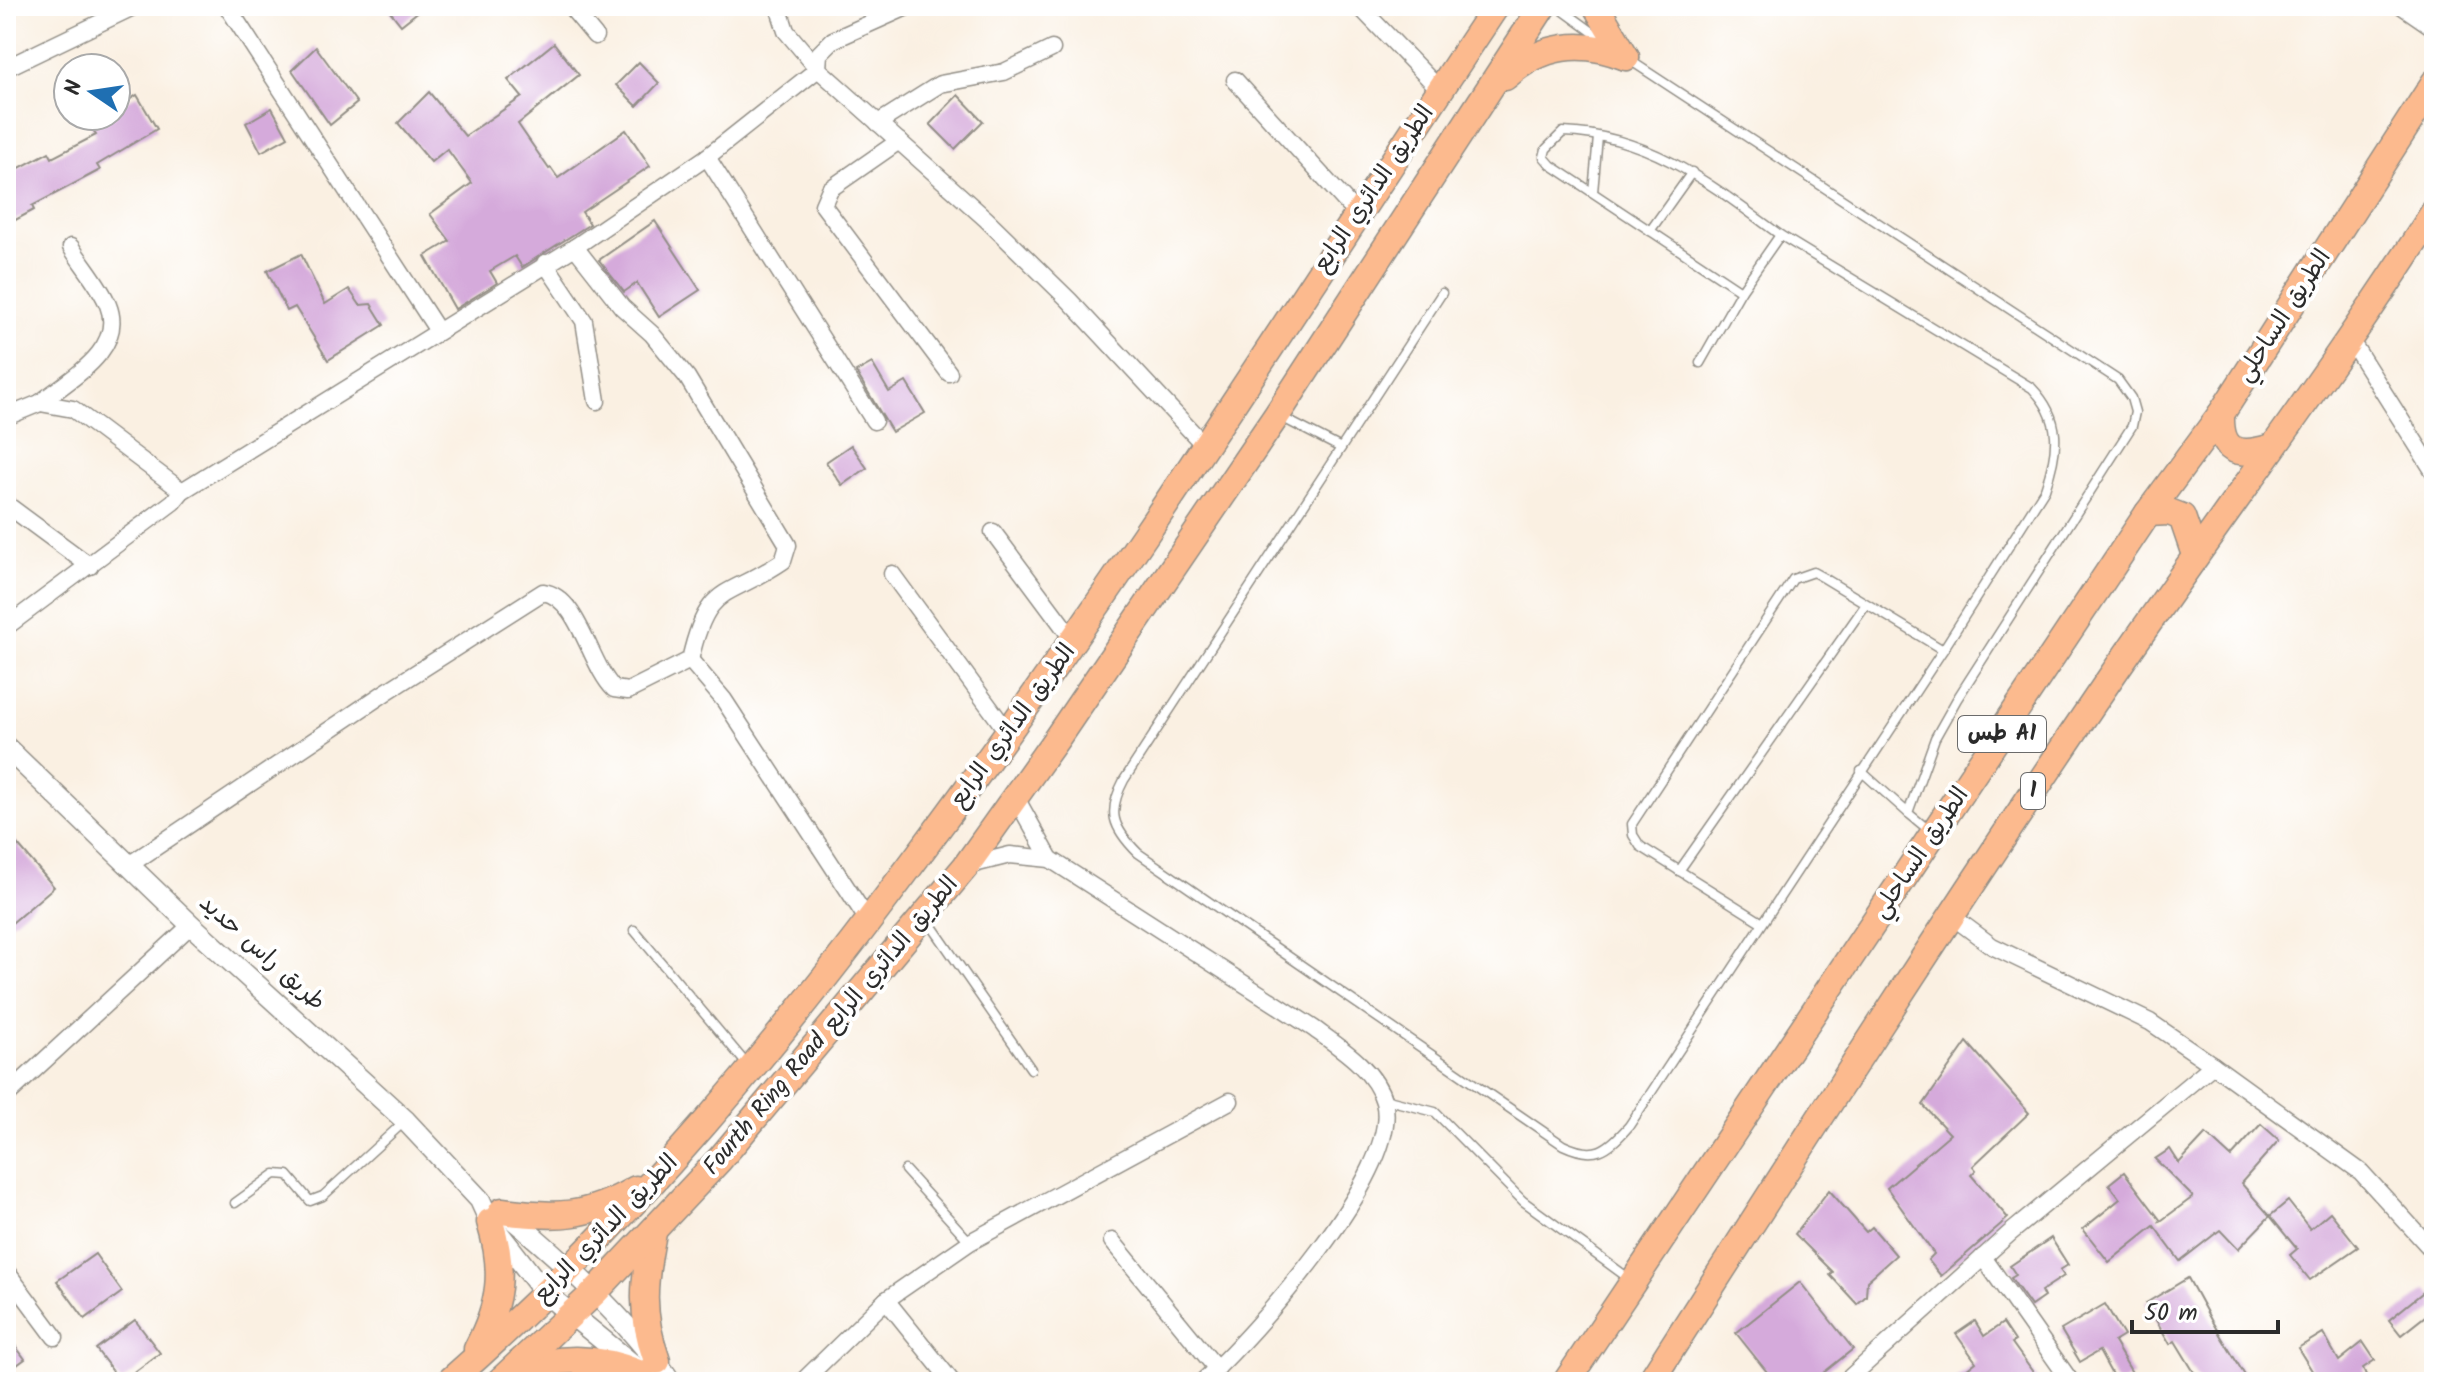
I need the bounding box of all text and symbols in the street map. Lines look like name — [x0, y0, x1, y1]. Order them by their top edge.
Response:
north arrow — [52, 52, 132, 132]
text: N — [56, 77, 94, 99]
street label: الطريق الدائري الرابع — [1303, 97, 1445, 281]
street label: الطريق الساحلي — [2226, 242, 2342, 390]
street label: الطريق الدائري الرابع — [940, 635, 1086, 817]
road number: طس A1 — [1958, 716, 2046, 752]
road number: 1 — [2021, 773, 2045, 809]
street label: الطريق الساحلي — [1862, 779, 1980, 927]
street label: Fourth Ring Road الطريق الدائري الرابع — [693, 867, 969, 1185]
street label: طريق راس حديد — [190, 885, 334, 1021]
street label: الطريق الدائري الرابع — [524, 1145, 688, 1313]
scale bar — [2132, 1284, 2278, 1334]
text: 50 m — [2144, 1294, 2198, 1333]

